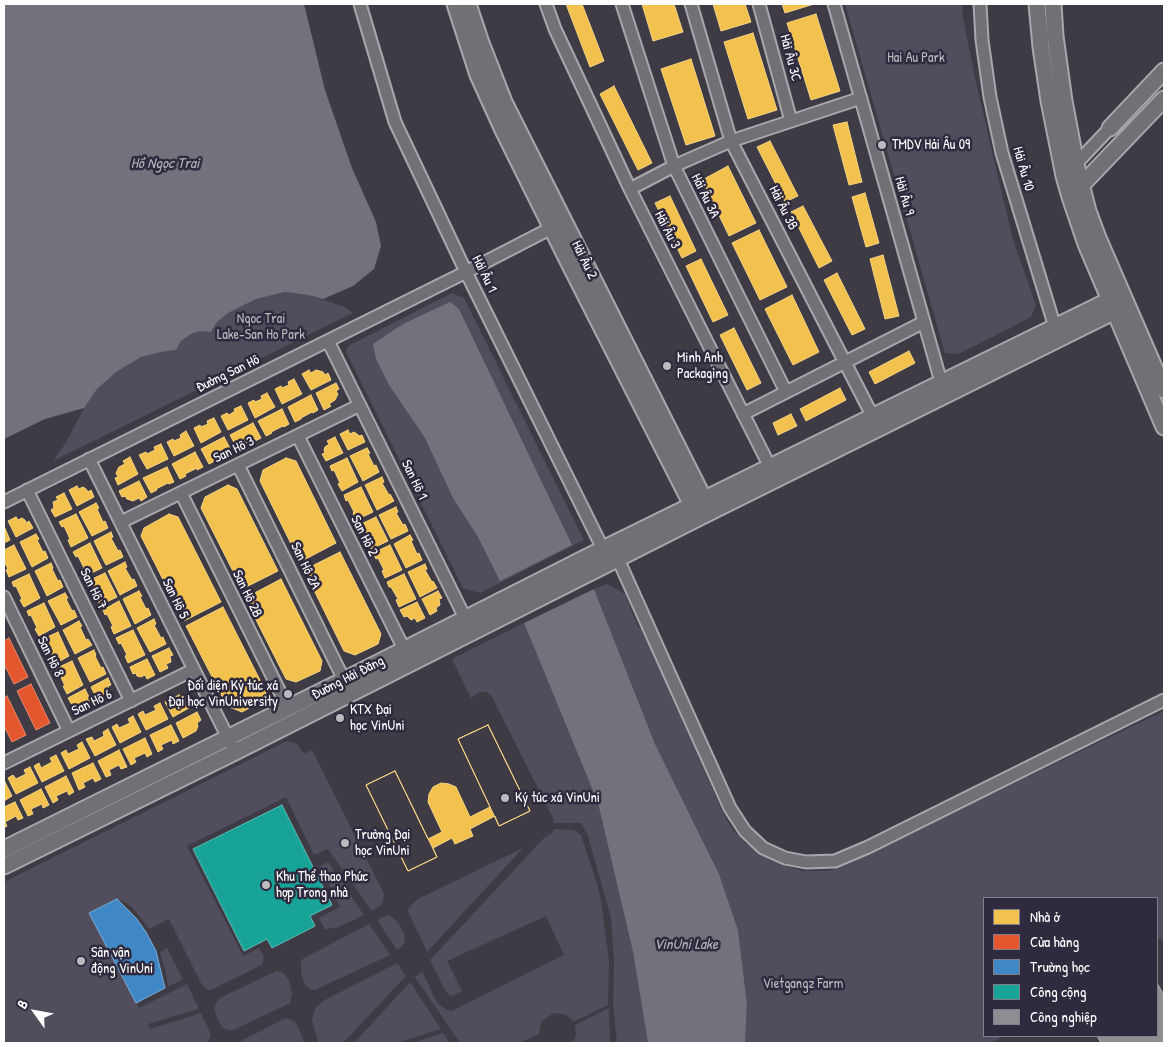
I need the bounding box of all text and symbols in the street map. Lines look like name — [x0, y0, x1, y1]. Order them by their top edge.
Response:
street label: Hải Âu 3C — [776, 33, 804, 83]
park label: Hai Au Park — [887, 50, 945, 66]
place label: TMDV Hải Âu 09 — [892, 137, 970, 153]
marker: TMDV Hải Âu 09 — [876, 139, 888, 151]
street label: Hải Âu 10 — [1009, 145, 1037, 193]
water label: Hồ Ngọc Trai — [131, 155, 199, 173]
street label: Hải Âu 3A — [687, 171, 723, 221]
street label: Hải Âu 9 — [891, 175, 917, 217]
street label: Hải Âu 3B — [765, 183, 801, 233]
street label: Hải Âu 3 — [650, 208, 684, 252]
street label: Hải Âu 2 — [568, 238, 600, 282]
street label: Hải Âu 1 — [468, 253, 500, 295]
park label: Ngoc Trai Lake-San Ho Park — [217, 311, 305, 344]
place label: Minh Anh Packaging — [677, 350, 728, 382]
street label: Đường San Hô — [194, 351, 262, 397]
marker: Minh Anh Packaging — [661, 360, 673, 372]
street label: San Hô 3 — [211, 433, 257, 467]
street label: San Hô 1 — [397, 457, 431, 503]
street label: San Hô 2 — [347, 513, 381, 559]
street label: San Hô 2A — [286, 540, 324, 592]
street label: San Hô 7 — [76, 566, 110, 612]
street label: San Hô 2B — [228, 568, 266, 620]
street label: San Hô 5 — [158, 576, 192, 622]
street label: San Hô 8 — [33, 634, 67, 680]
street label: Đường Hải Đăng — [309, 653, 387, 703]
place label: Đối diện Ký túc xá Đại học VinUniversity — [168, 678, 278, 710]
street label: San Hô 6 — [69, 686, 115, 720]
marker: Đối diện Ký túc xá Đại học VinUniversity — [282, 688, 294, 700]
place label: KTX Đại học VinUni — [350, 702, 405, 734]
marker: KTX Đại học VinUni — [334, 712, 346, 724]
place label: Ký túc xá VinUni — [515, 790, 600, 806]
marker: Ký túc xá VinUni — [499, 792, 511, 804]
place label: Trường Đại học VinUni — [355, 827, 410, 860]
marker: Trường Đại học VinUni — [339, 837, 351, 849]
place label: Khu Thể thao Phức hợp Trong nhà — [276, 869, 368, 902]
marker: Khu Thể thao Phức hợp Trong nhà — [260, 879, 272, 891]
legend — [983, 897, 1158, 1037]
text: Nhà ở — [1030, 906, 1060, 927]
text: Cửa hàng — [1030, 931, 1079, 952]
water label: VinUni Lake — [654, 936, 718, 954]
place label: Sân vận động VinUni — [91, 945, 153, 978]
marker: Sân vận động VinUni — [75, 955, 87, 967]
text: Trường học — [1030, 956, 1090, 977]
park label: Vietgangz Farm — [763, 976, 843, 992]
text: Công cộng — [1030, 981, 1087, 1002]
north arrow — [10, 987, 60, 1037]
text: B — [12, 996, 32, 1012]
text: Công nghiệp — [1030, 1006, 1097, 1027]

